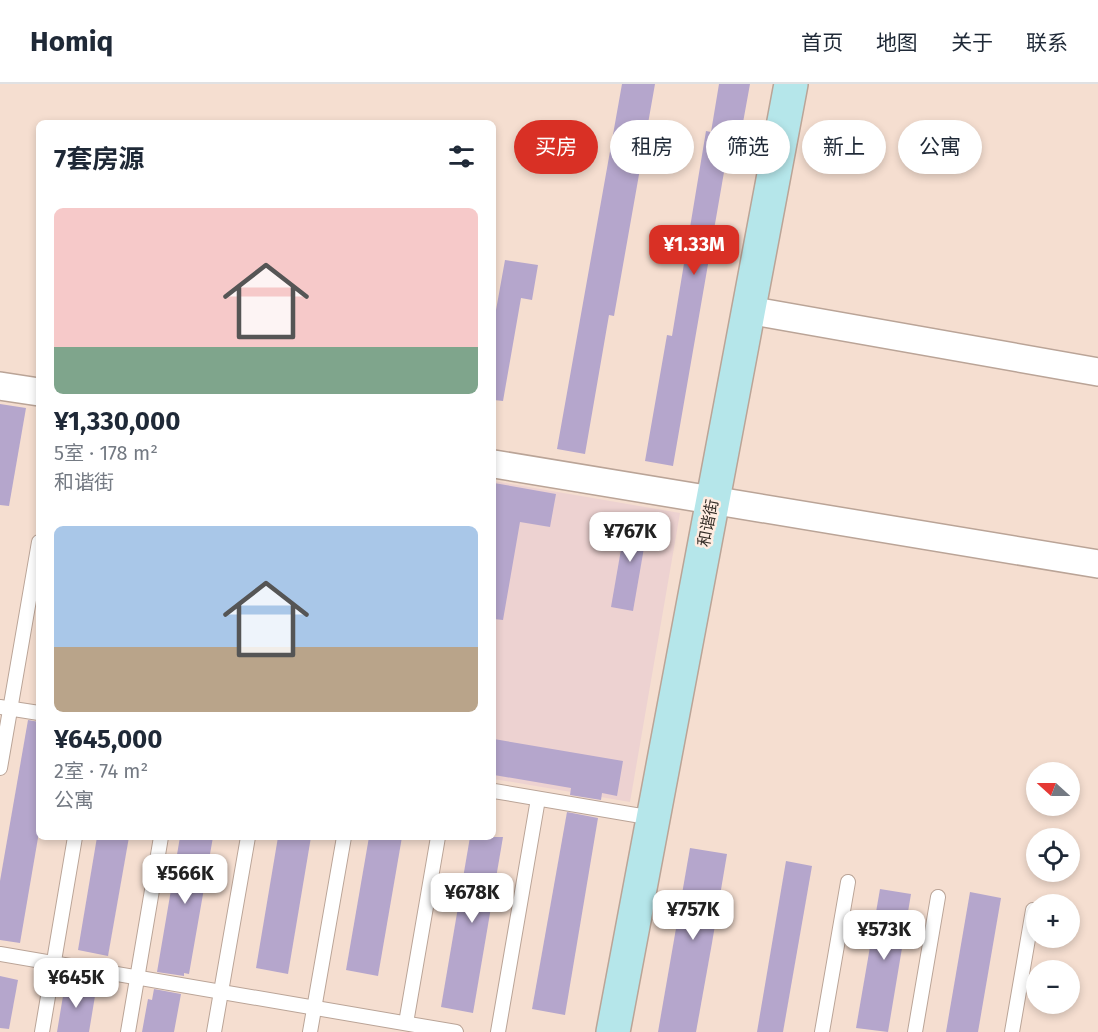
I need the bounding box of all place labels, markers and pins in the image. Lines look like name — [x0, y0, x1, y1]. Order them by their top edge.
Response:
pin: ¥1.33M — [645, 225, 743, 276]
pin: ¥767K — [588, 512, 672, 563]
pin: ¥566K — [143, 854, 227, 905]
pin: ¥678K — [430, 873, 514, 924]
pin: ¥757K — [651, 890, 735, 941]
pin: ¥573K — [842, 910, 926, 961]
pin: ¥645K — [34, 958, 118, 1009]

